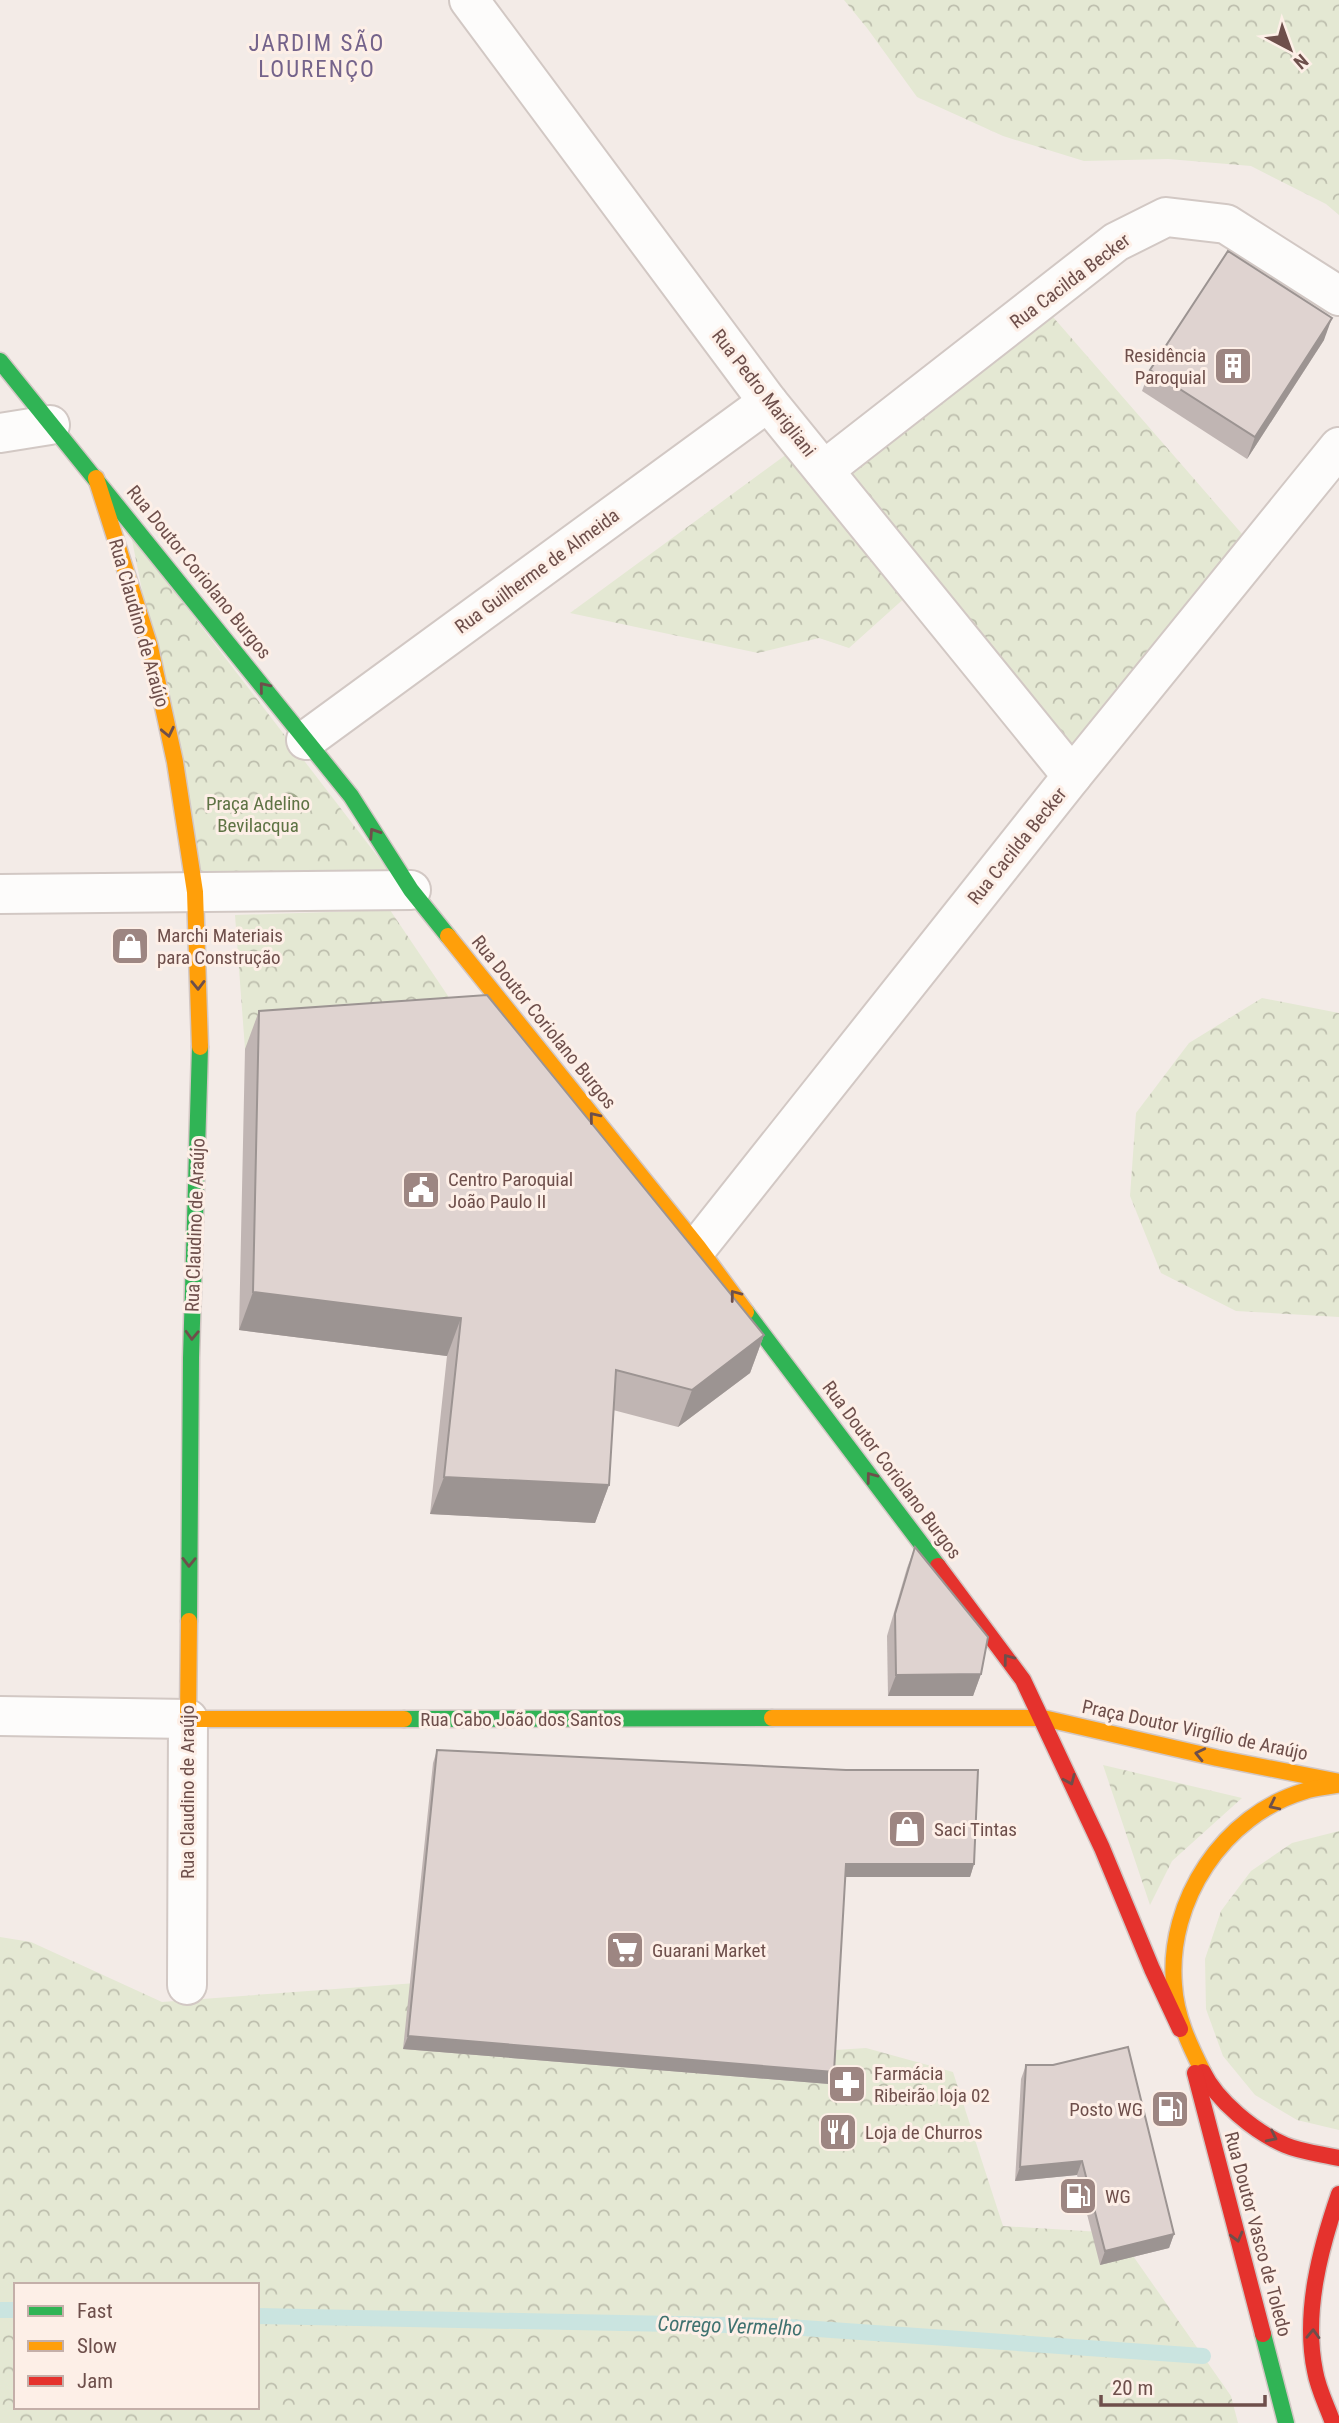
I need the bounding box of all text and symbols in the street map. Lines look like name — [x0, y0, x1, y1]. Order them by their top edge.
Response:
north arrow — [1255, 14, 1325, 84]
district label: JARDIM SÃO LOURENÇO — [249, 29, 385, 83]
text: N — [1289, 49, 1313, 74]
street label: Rua Cacilda Becker — [1006, 228, 1135, 334]
street label: Rua Pedro Marigliani — [707, 325, 821, 461]
place label: Residência Paroquial — [1124, 344, 1206, 389]
building icon: Residência Paroquial — [1212, 345, 1254, 387]
street label: Rua Doutor Coriolano Burgos — [122, 481, 276, 663]
street label: Rua Guilherme de Almeida — [450, 504, 624, 638]
street label: Rua Claudino de Araújo — [104, 536, 174, 710]
one-way arrow — [259, 683, 272, 695]
one-way arrow — [160, 726, 175, 738]
street label: Rua Cacilda Becker — [963, 783, 1071, 909]
park label: Praça Adelino Bevilacqua — [206, 792, 310, 837]
one-way arrow — [369, 827, 382, 840]
place label: Marchi Materiais para Construção — [157, 924, 283, 969]
shop icon: Marchi Materiais para Construção — [109, 925, 151, 967]
street label: Rua Doutor Coriolano Burgos — [467, 931, 621, 1113]
one-way arrow — [190, 980, 206, 990]
one-way arrow — [589, 1112, 602, 1124]
street label: Rua Claudino de Araújo — [180, 1138, 210, 1312]
place label: Centro Paroquial João Paulo II — [448, 1168, 573, 1213]
public building icon: Centro Paroquial João Paulo II — [400, 1169, 442, 1211]
one-way arrow — [730, 1291, 743, 1303]
one-way arrow — [184, 1330, 200, 1340]
street label: Rua Doutor Coriolano Burgos — [818, 1377, 966, 1563]
one-way arrow — [867, 1473, 879, 1485]
one-way arrow — [181, 1557, 197, 1568]
one-way arrow — [1003, 1654, 1016, 1667]
street label: Praça Doutor Virgílio de Araújo — [1080, 1695, 1310, 1765]
street label: Rua Claudino de Araújo — [176, 1705, 199, 1879]
street label: Rua Cabo João dos Santos — [420, 1708, 622, 1731]
one-way arrow — [1194, 1748, 1206, 1763]
one-way arrow — [1062, 1773, 1076, 1785]
one-way arrow — [1269, 1796, 1281, 1810]
shop icon: Saci Tintas — [886, 1808, 928, 1850]
place label: Saci Tintas — [934, 1818, 1017, 1841]
supermarket icon: Guarani Market — [604, 1929, 646, 1971]
place label: Guarani Market — [652, 1939, 766, 1962]
place label: Farmácia Ribeirão loja 02 — [874, 2062, 990, 2107]
pharmacy icon: Farmácia Ribeirão loja 02 — [826, 2063, 868, 2105]
fuel station icon: Posto WG — [1149, 2088, 1191, 2130]
place label: Posto WG — [1069, 2098, 1143, 2121]
restaurant icon: Loja de Churros — [817, 2111, 859, 2153]
place label: Loja de Churros — [865, 2121, 983, 2144]
one-way arrow — [1265, 2128, 1278, 2142]
street label: Rua Doutor Vasco de Toledo — [1220, 2129, 1296, 2339]
fuel station icon: WG — [1057, 2175, 1099, 2217]
place label: WG — [1105, 2185, 1131, 2208]
one-way arrow — [1229, 2231, 1243, 2243]
legend — [14, 2283, 259, 2409]
text: Fast — [77, 2299, 113, 2323]
water label: Corrego Vermelho — [657, 2311, 803, 2341]
one-way arrow — [1305, 2328, 1320, 2339]
text: Slow — [77, 2334, 117, 2358]
scale bar — [1101, 2364, 1266, 2408]
text: Jam — [77, 2369, 113, 2393]
text: 20 m — [1112, 2376, 1153, 2400]

